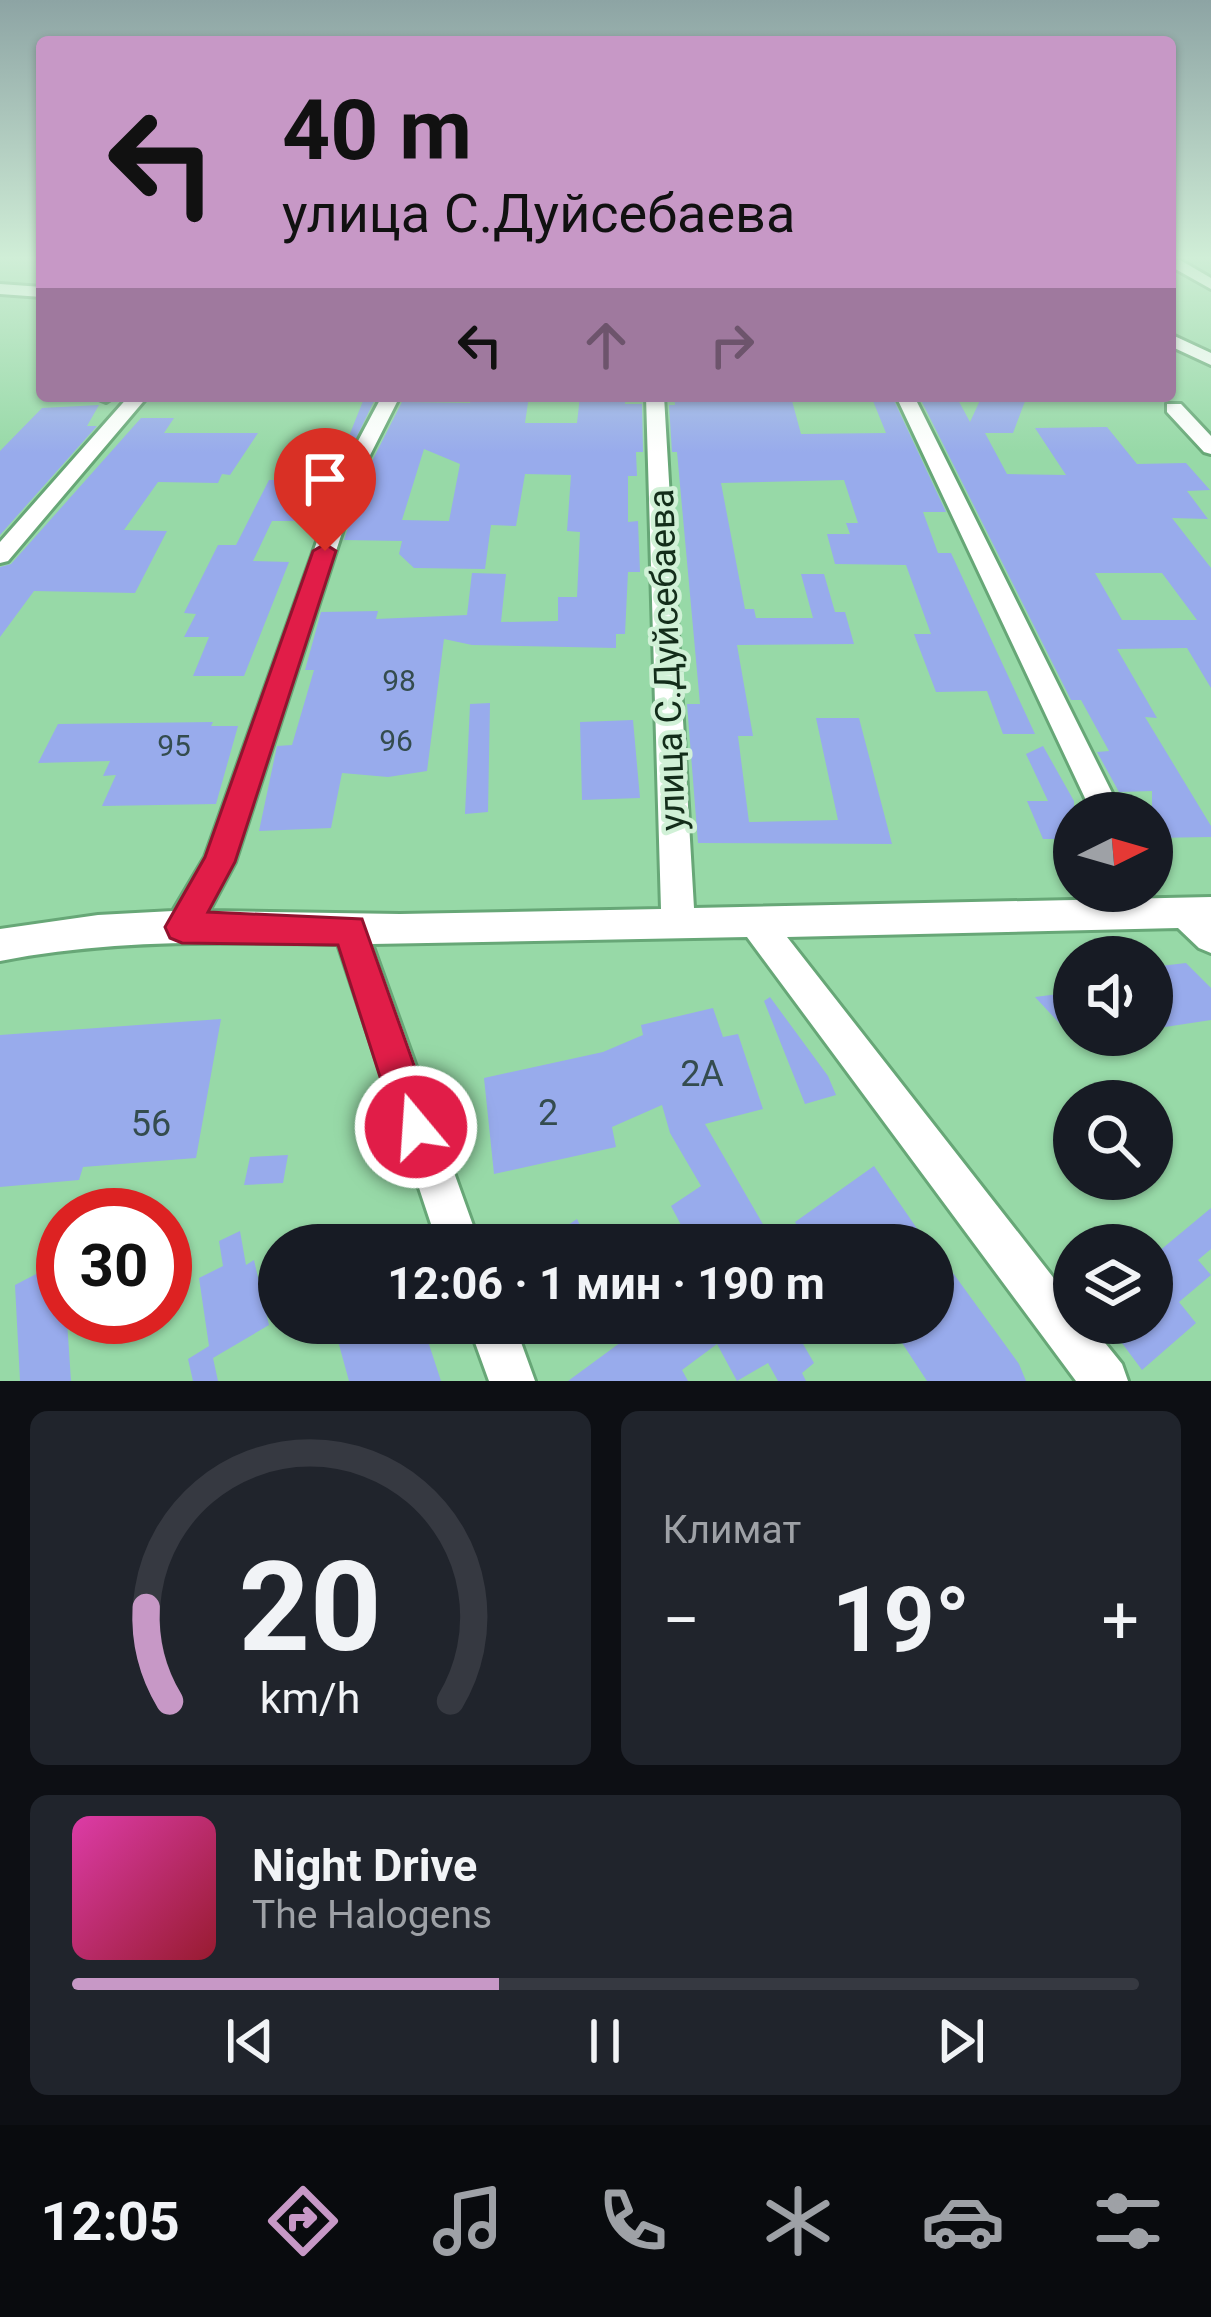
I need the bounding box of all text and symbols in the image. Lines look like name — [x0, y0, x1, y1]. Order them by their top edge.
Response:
text: 40 m — [282, 81, 472, 180]
icon: left — [84, 84, 240, 240]
text: улица С.Дуйсебаева — [282, 182, 795, 245]
icon: left — [447, 312, 513, 378]
icon: ahead — [573, 312, 639, 378]
icon: right — [699, 312, 765, 378]
pin — [274, 428, 376, 551]
icon: arrive — [292, 446, 358, 512]
street label: улица С.Дуйсебаева — [640, 488, 694, 832]
house number: 98 — [382, 663, 416, 698]
house number: 96 — [379, 723, 413, 758]
house number: 95 — [157, 728, 191, 763]
north arrow — [1053, 792, 1173, 912]
map controls — [1053, 792, 1173, 1344]
button: sound — [1053, 936, 1173, 1056]
house number: 2А — [680, 1053, 724, 1095]
position arrow — [353, 1064, 479, 1190]
button: search — [1053, 1080, 1173, 1200]
house number: 2 — [538, 1092, 558, 1134]
house number: 56 — [131, 1103, 171, 1145]
speed limit sign: 30 — [36, 1188, 192, 1344]
button: layers — [1053, 1224, 1173, 1344]
text: 12:06 · 1 мин · 190 m — [387, 1257, 825, 1310]
text: Климат — [663, 1507, 801, 1553]
text: 20 — [239, 1534, 382, 1680]
text: 19° — [832, 1568, 970, 1673]
text: − — [663, 1582, 700, 1659]
text: + — [1102, 1582, 1139, 1659]
text: km/h — [260, 1673, 361, 1723]
text: Night Drive — [252, 1839, 477, 1892]
text: The Halogens — [252, 1892, 492, 1938]
icon: previous — [217, 2008, 283, 2074]
icon: pause — [572, 2008, 638, 2074]
icon: next — [928, 2008, 994, 2074]
icon: directions — [261, 2179, 345, 2263]
icon: music — [426, 2179, 510, 2263]
icon: phone — [591, 2179, 675, 2263]
icon: climate — [756, 2179, 840, 2263]
icon: car — [921, 2179, 1005, 2263]
icon: filters — [1086, 2179, 1170, 2263]
text: 12:05 — [41, 2190, 180, 2253]

